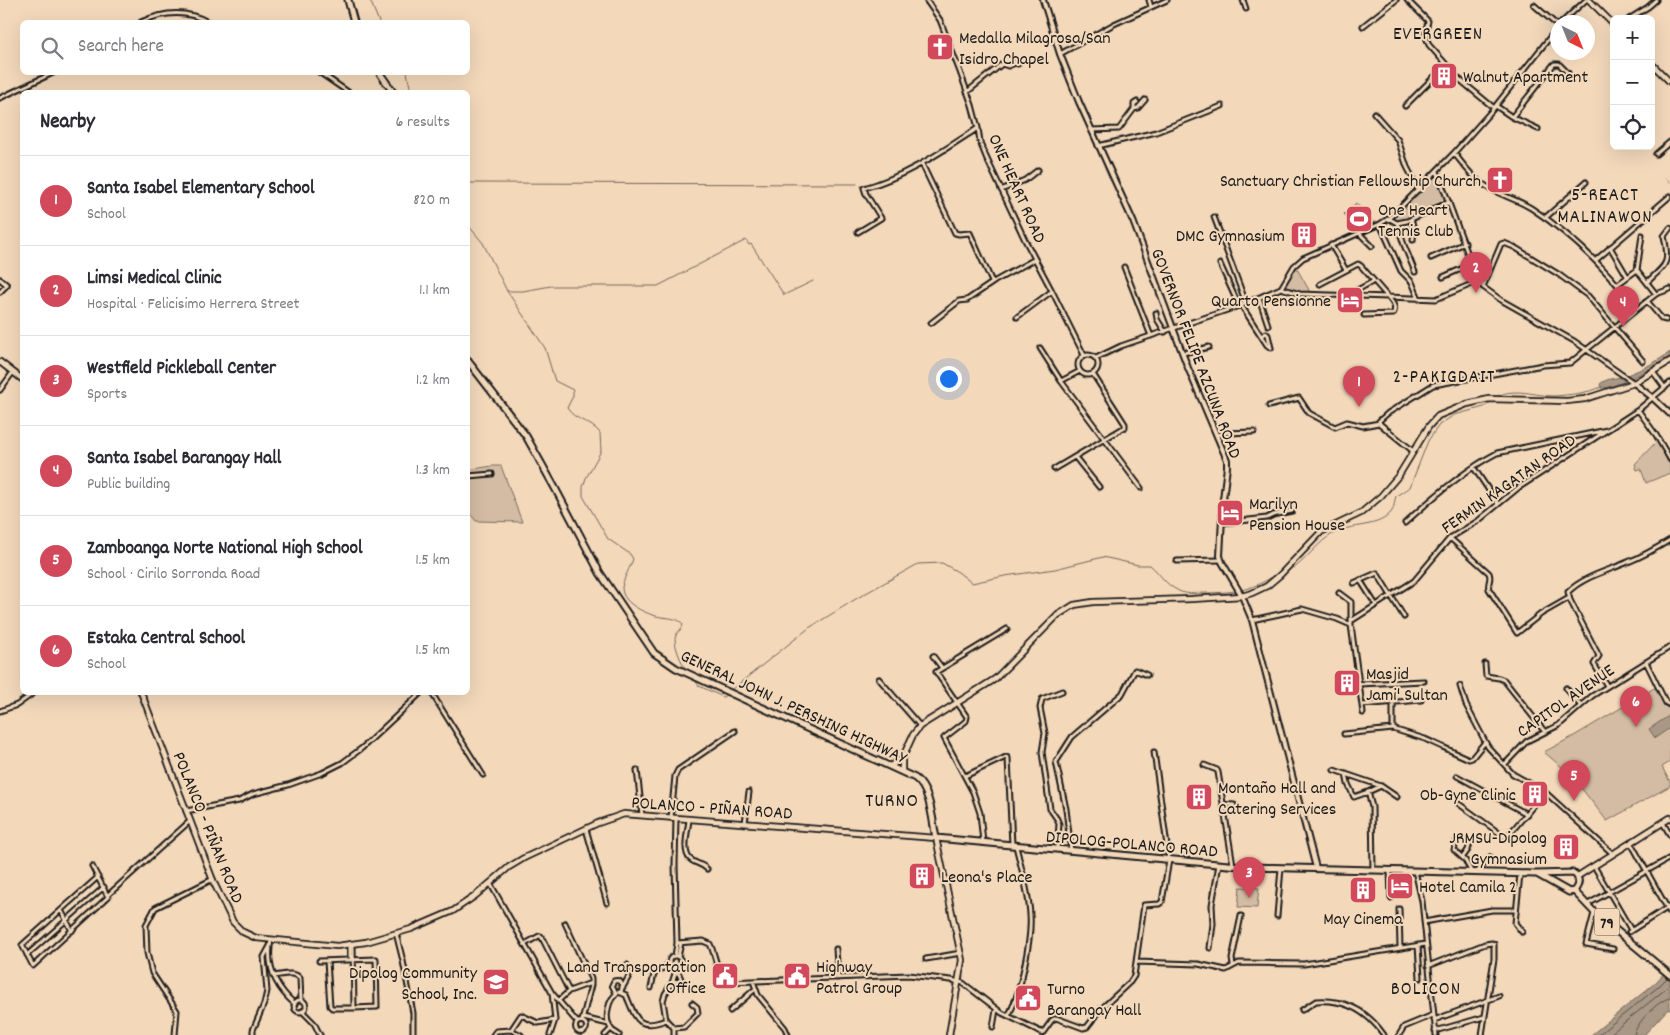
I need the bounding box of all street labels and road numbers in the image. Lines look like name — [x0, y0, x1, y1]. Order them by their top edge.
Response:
street label: ONE HEART ROAD — [980, 130, 1051, 248]
street label: GOVERNOR FELIPE AZCUNA ROAD — [1143, 245, 1246, 463]
street label: FERMIN KAGATAN ROAD — [1437, 429, 1582, 541]
street label: GENERAL JOHN J. PERSHING HIGHWAY — [676, 645, 911, 772]
street label: CAPITOL AVENUE — [1513, 659, 1620, 745]
street label: POLANCO - PIÑAN ROAD — [165, 748, 248, 907]
street label: POLANCO - PIÑAN ROAD — [630, 791, 793, 828]
street label: DIPOLOG-POLANCO ROAD — [1045, 826, 1219, 865]
road number: 79 — [1594, 909, 1620, 936]

